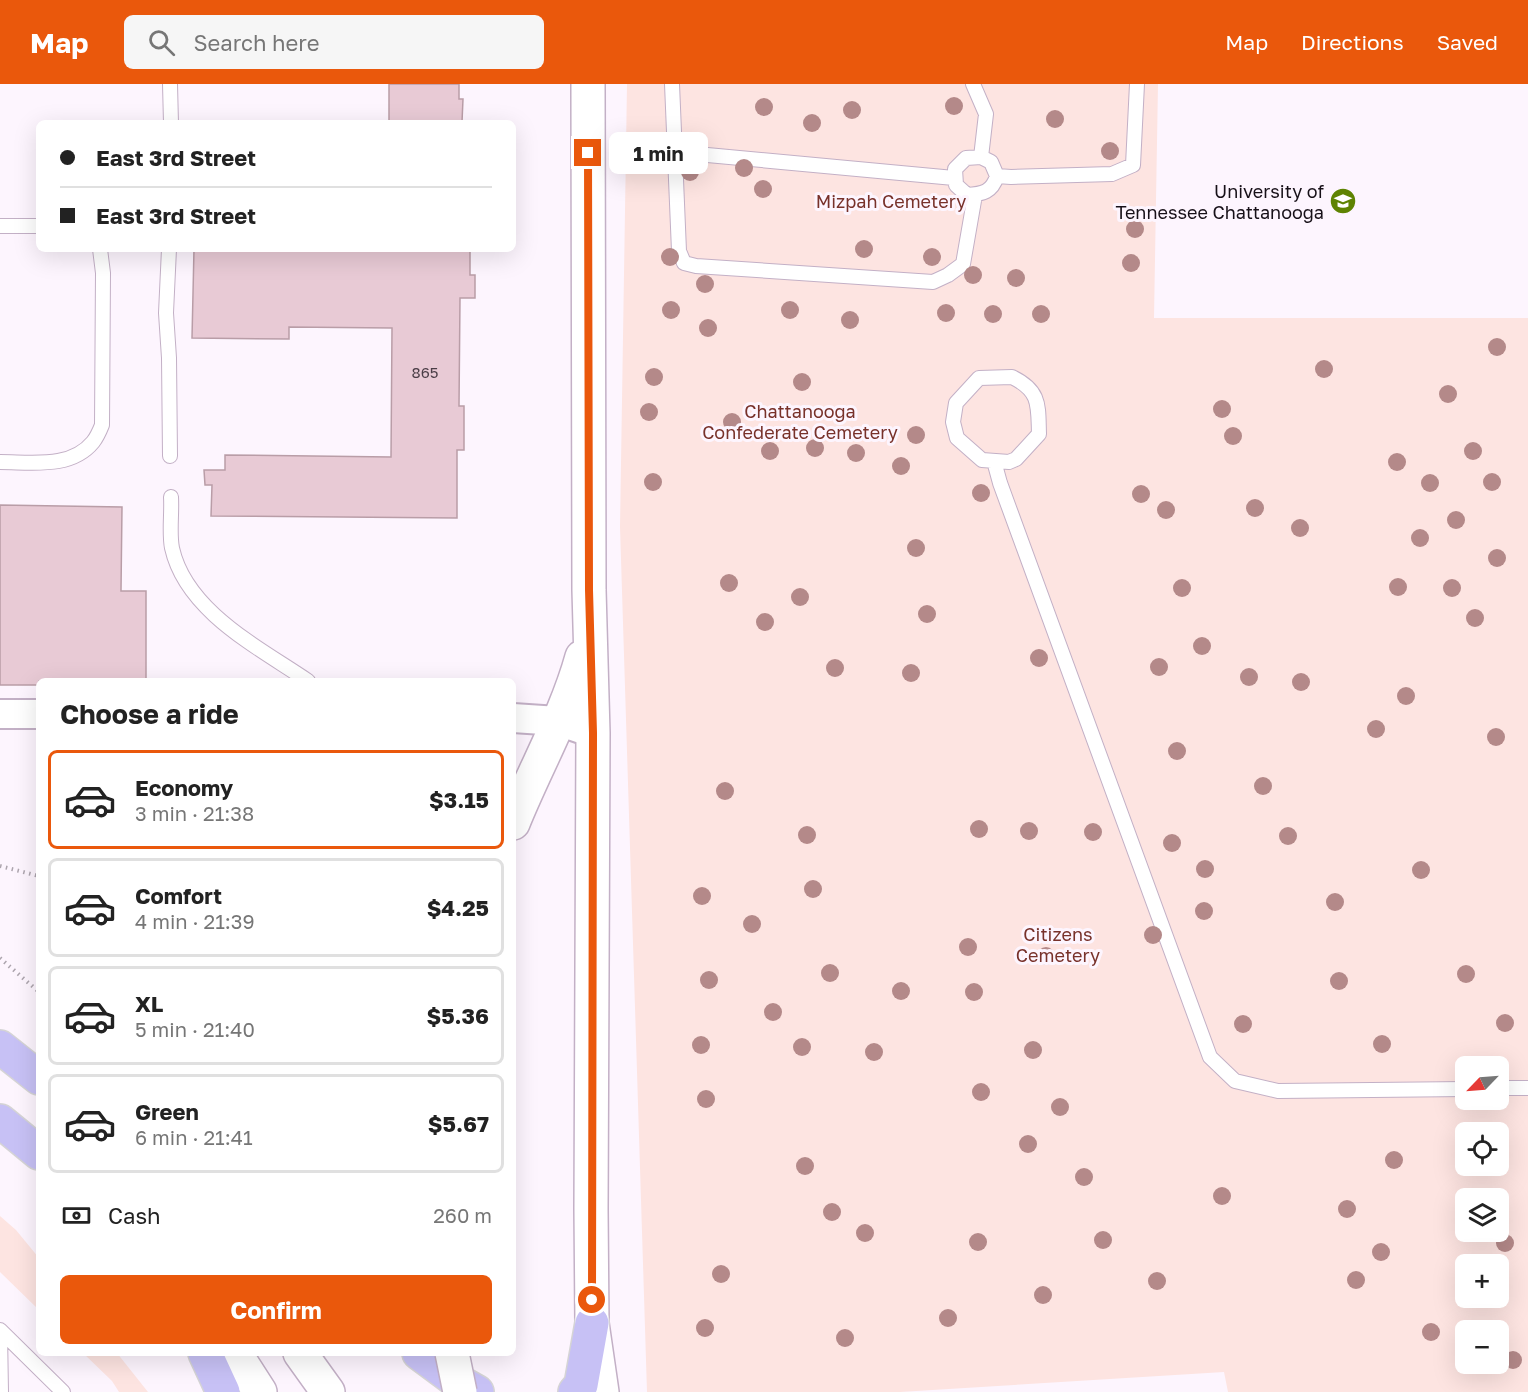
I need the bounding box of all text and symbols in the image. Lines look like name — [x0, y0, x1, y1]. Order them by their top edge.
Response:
search box — [124, 15, 544, 69]
text: Map — [30, 26, 88, 59]
icon: search — [145, 26, 178, 59]
text: Search here — [193, 29, 319, 56]
text: Map — [1225, 29, 1268, 55]
text: Directions — [1301, 29, 1404, 55]
text: Saved — [1437, 29, 1498, 55]
callout: 1 min — [609, 132, 708, 174]
route end — [574, 139, 601, 166]
text: 1 min — [633, 141, 684, 165]
text: East 3rd Street — [96, 144, 256, 171]
place label: University of Tennessee Chattanooga — [1115, 180, 1324, 223]
school or university icon: University of Tennessee Chattanooga — [1328, 186, 1358, 216]
park label: Mizpah Cemetery — [816, 190, 966, 212]
text: East 3rd Street — [96, 202, 256, 229]
house number: 865 — [412, 363, 438, 381]
park label: Chattanooga Confederate Cemetery — [702, 400, 898, 443]
text: Choose a ride — [60, 698, 239, 730]
icon: car — [63, 773, 117, 827]
text: Economy — [135, 774, 233, 801]
text: $3.15 — [429, 786, 489, 813]
text: 3 min · 21:38 — [135, 801, 254, 825]
icon: car — [63, 881, 117, 935]
text: Comfort — [135, 882, 222, 909]
text: $4.25 — [427, 894, 489, 921]
text: 4 min · 21:39 — [135, 909, 255, 933]
park label: Citizens Cemetery — [1016, 923, 1100, 966]
icon: car — [63, 989, 117, 1043]
text: XL — [135, 990, 163, 1017]
text: $5.36 — [426, 1002, 489, 1029]
text: 5 min · 21:40 — [135, 1017, 255, 1041]
north arrow — [1455, 1056, 1509, 1110]
map controls — [1455, 1056, 1509, 1374]
icon: car — [63, 1097, 117, 1151]
text: Green — [135, 1098, 199, 1125]
text: $5.67 — [428, 1110, 489, 1137]
button: locate — [1455, 1122, 1509, 1176]
text: 6 min · 21:41 — [135, 1125, 253, 1149]
button: layers — [1455, 1188, 1509, 1242]
icon: cash — [60, 1199, 93, 1232]
text: Cash — [108, 1202, 161, 1229]
text: 260 m — [433, 1203, 492, 1227]
button: + — [1455, 1254, 1509, 1308]
button: Confirm — [60, 1275, 492, 1344]
route start — [578, 1286, 605, 1313]
button: − — [1455, 1320, 1509, 1374]

